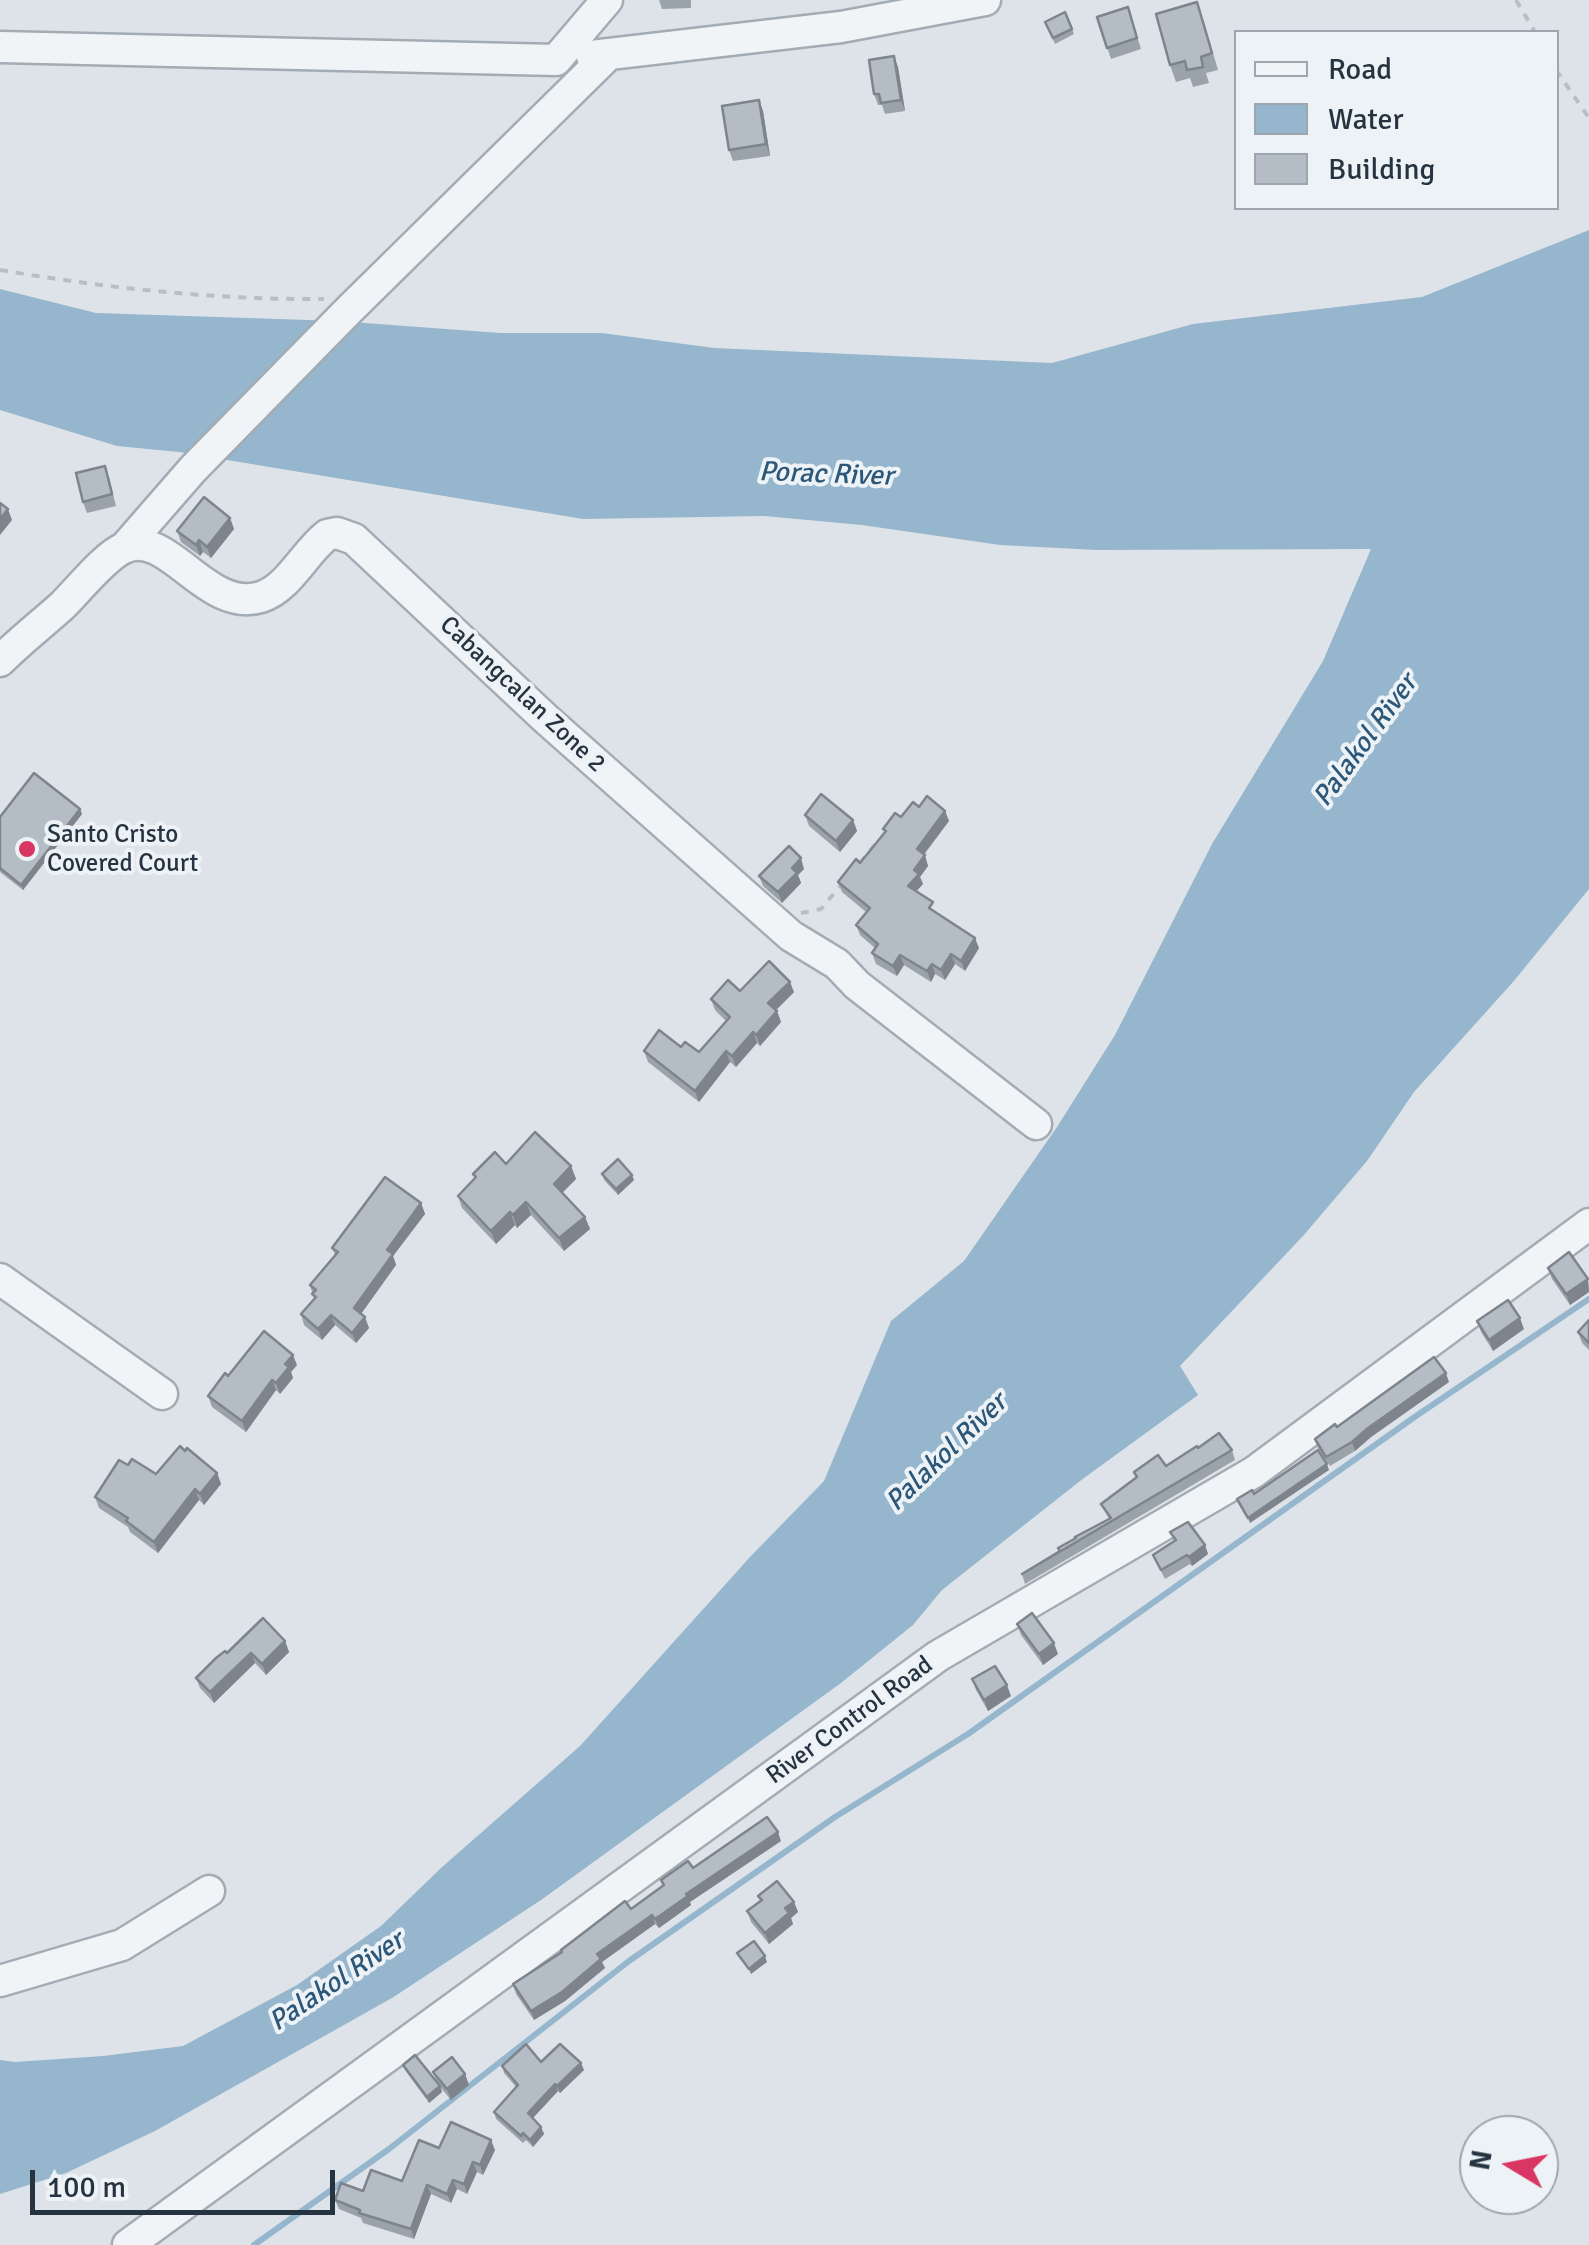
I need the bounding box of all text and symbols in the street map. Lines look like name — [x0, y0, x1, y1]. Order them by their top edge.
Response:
legend — [1234, 30, 1559, 210]
text: Road — [1328, 51, 1392, 88]
text: Water — [1328, 101, 1404, 138]
text: Building — [1328, 151, 1435, 188]
water label: Porac River — [758, 456, 894, 494]
street label: Cabangcalan Zone 2 — [433, 611, 611, 779]
water label: Palakol River — [1307, 668, 1425, 814]
place label: Santo Cristo Covered Court — [47, 820, 198, 879]
marker: Santo Cristo Covered Court — [16, 838, 38, 860]
water label: Palakol River — [880, 1387, 1014, 1519]
street label: River Control Road — [761, 1651, 939, 1791]
water label: Palakol River — [263, 1925, 411, 2039]
north arrow — [1459, 2115, 1559, 2215]
text: N — [1463, 2148, 1500, 2173]
scale bar — [35, 2150, 340, 2212]
text: 100 m — [47, 2169, 126, 2206]

